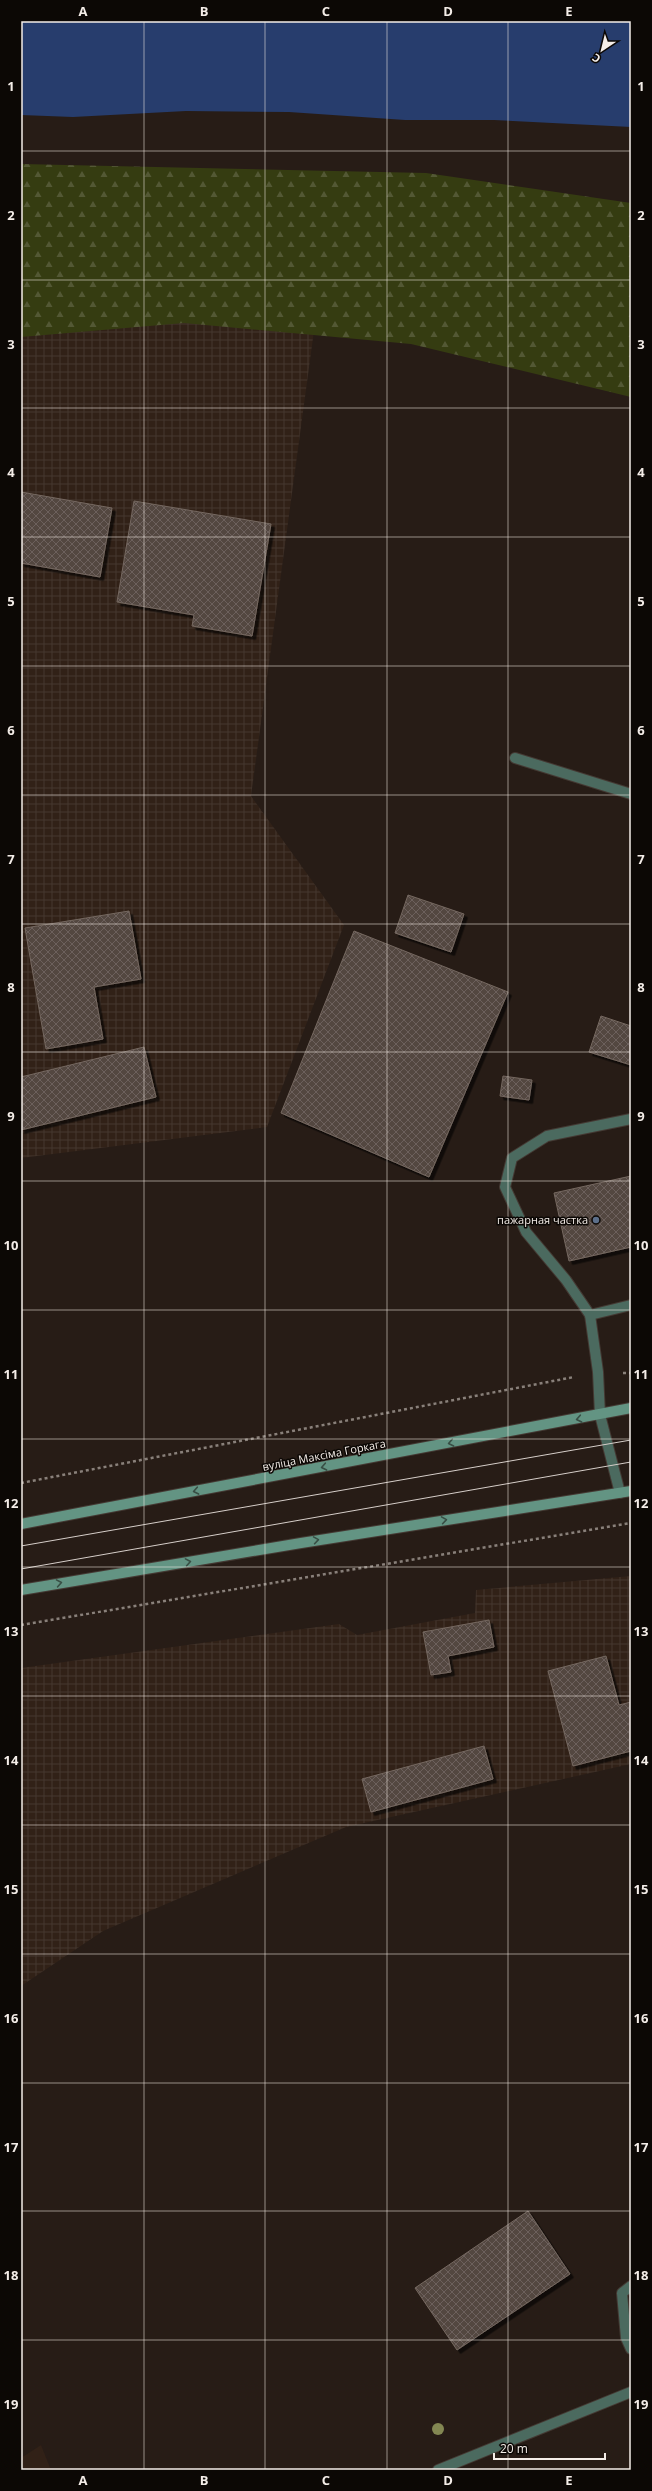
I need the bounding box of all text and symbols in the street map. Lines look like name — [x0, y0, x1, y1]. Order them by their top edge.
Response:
text: A — [79, 2, 88, 20]
text: B — [200, 2, 209, 20]
text: C — [322, 2, 330, 20]
text: D — [443, 2, 453, 20]
text: E — [565, 2, 573, 20]
north arrow — [582, 30, 622, 70]
text: С — [589, 50, 603, 67]
text: 1 — [7, 77, 15, 95]
text: 1 — [637, 77, 645, 95]
text: 2 — [7, 206, 15, 224]
text: 2 — [637, 206, 645, 224]
text: 3 — [7, 335, 15, 353]
text: 3 — [637, 335, 645, 353]
text: 4 — [7, 463, 15, 481]
text: 4 — [637, 463, 645, 481]
text: 5 — [7, 592, 15, 610]
text: 5 — [637, 592, 645, 610]
text: 6 — [7, 721, 15, 739]
text: 6 — [637, 721, 645, 739]
text: 7 — [7, 850, 15, 868]
text: 7 — [637, 850, 645, 868]
text: 8 — [7, 978, 15, 996]
text: 8 — [637, 978, 645, 996]
text: 9 — [7, 1107, 15, 1125]
text: 9 — [637, 1107, 645, 1125]
place label: пажарная частка — [497, 1212, 588, 1227]
marker: пажарная частка — [591, 1215, 601, 1225]
text: 10 — [4, 1236, 18, 1254]
text: 10 — [634, 1236, 648, 1254]
text: 11 — [4, 1365, 18, 1383]
text: 11 — [634, 1365, 648, 1383]
one-way arrow — [576, 1414, 582, 1422]
street label: вуліца Максіма Горкага — [261, 1435, 387, 1474]
one-way arrow — [448, 1438, 454, 1446]
one-way arrow — [320, 1462, 327, 1471]
one-way arrow — [193, 1486, 199, 1495]
text: 12 — [4, 1494, 19, 1512]
text: 12 — [634, 1494, 649, 1512]
one-way arrow — [441, 1517, 447, 1525]
one-way arrow — [313, 1537, 319, 1545]
one-way arrow — [185, 1558, 191, 1567]
one-way arrow — [56, 1580, 63, 1588]
text: 13 — [4, 1622, 18, 1640]
text: 13 — [634, 1622, 648, 1640]
text: 14 — [4, 1751, 19, 1769]
text: 14 — [634, 1751, 649, 1769]
text: 15 — [4, 1880, 18, 1898]
text: 15 — [634, 1880, 648, 1898]
text: 16 — [4, 2009, 19, 2027]
text: 16 — [634, 2009, 649, 2027]
text: 17 — [4, 2138, 19, 2156]
text: 17 — [634, 2138, 649, 2156]
text: 18 — [4, 2266, 18, 2284]
text: 18 — [634, 2266, 648, 2284]
text: 19 — [4, 2395, 18, 2413]
text: 19 — [634, 2395, 648, 2413]
scale bar — [494, 2435, 605, 2461]
text: 20 m — [500, 2440, 528, 2457]
text: A — [79, 2471, 88, 2489]
text: B — [200, 2471, 209, 2489]
text: C — [322, 2471, 330, 2489]
text: D — [443, 2471, 453, 2489]
text: E — [565, 2471, 573, 2489]

